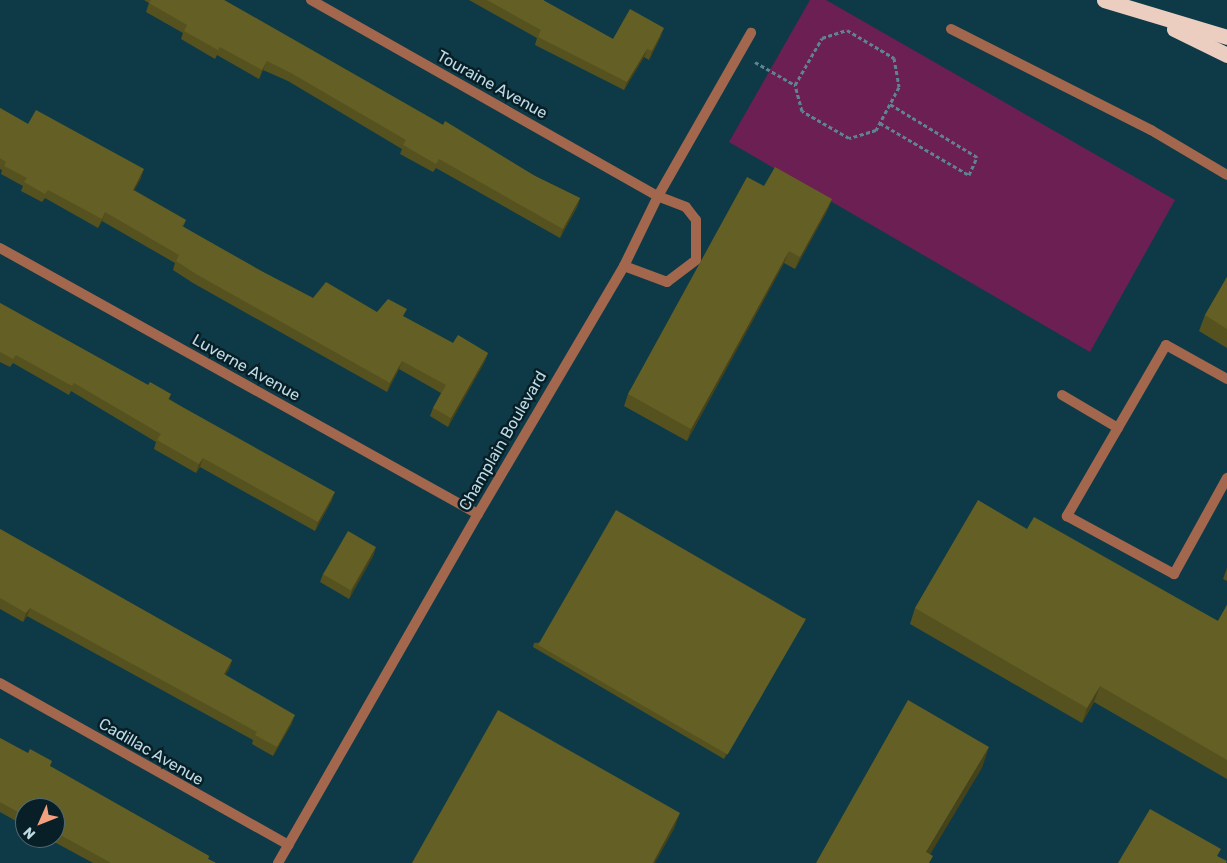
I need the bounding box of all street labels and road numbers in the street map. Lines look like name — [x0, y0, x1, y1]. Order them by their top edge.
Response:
street label: Touraine Avenue — [433, 47, 551, 123]
street label: Luverne Avenue — [189, 330, 303, 406]
street label: Champlain Boulevard — [455, 368, 551, 514]
street label: Cadillac Avenue — [95, 714, 207, 790]

